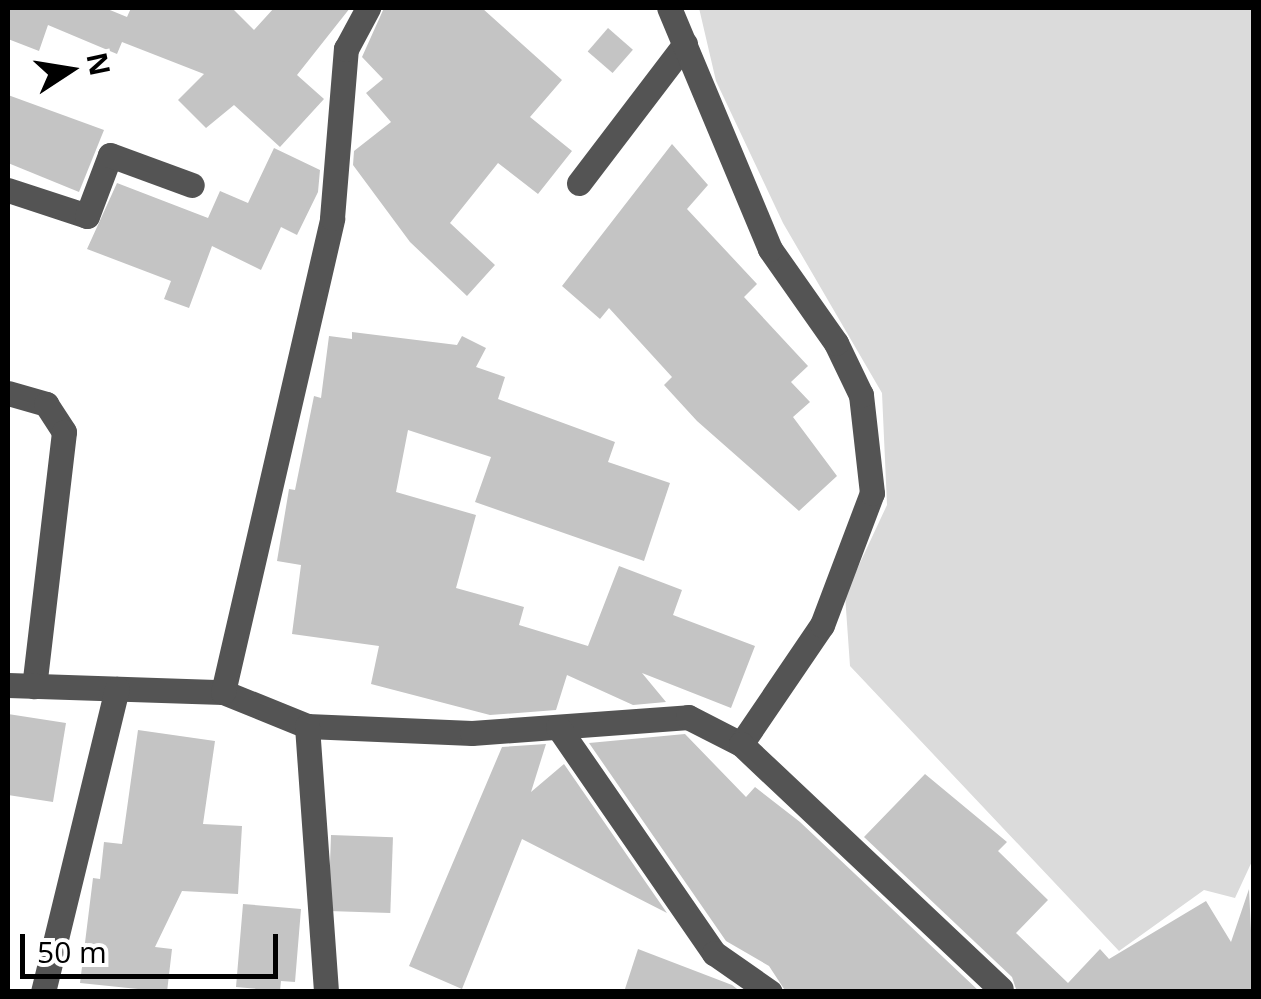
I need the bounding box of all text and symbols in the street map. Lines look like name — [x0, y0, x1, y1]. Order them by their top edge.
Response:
north arrow — [20, 20, 120, 120]
text: N — [78, 49, 120, 79]
scale bar — [25, 914, 282, 976]
text: 50 m — [37, 931, 107, 972]

